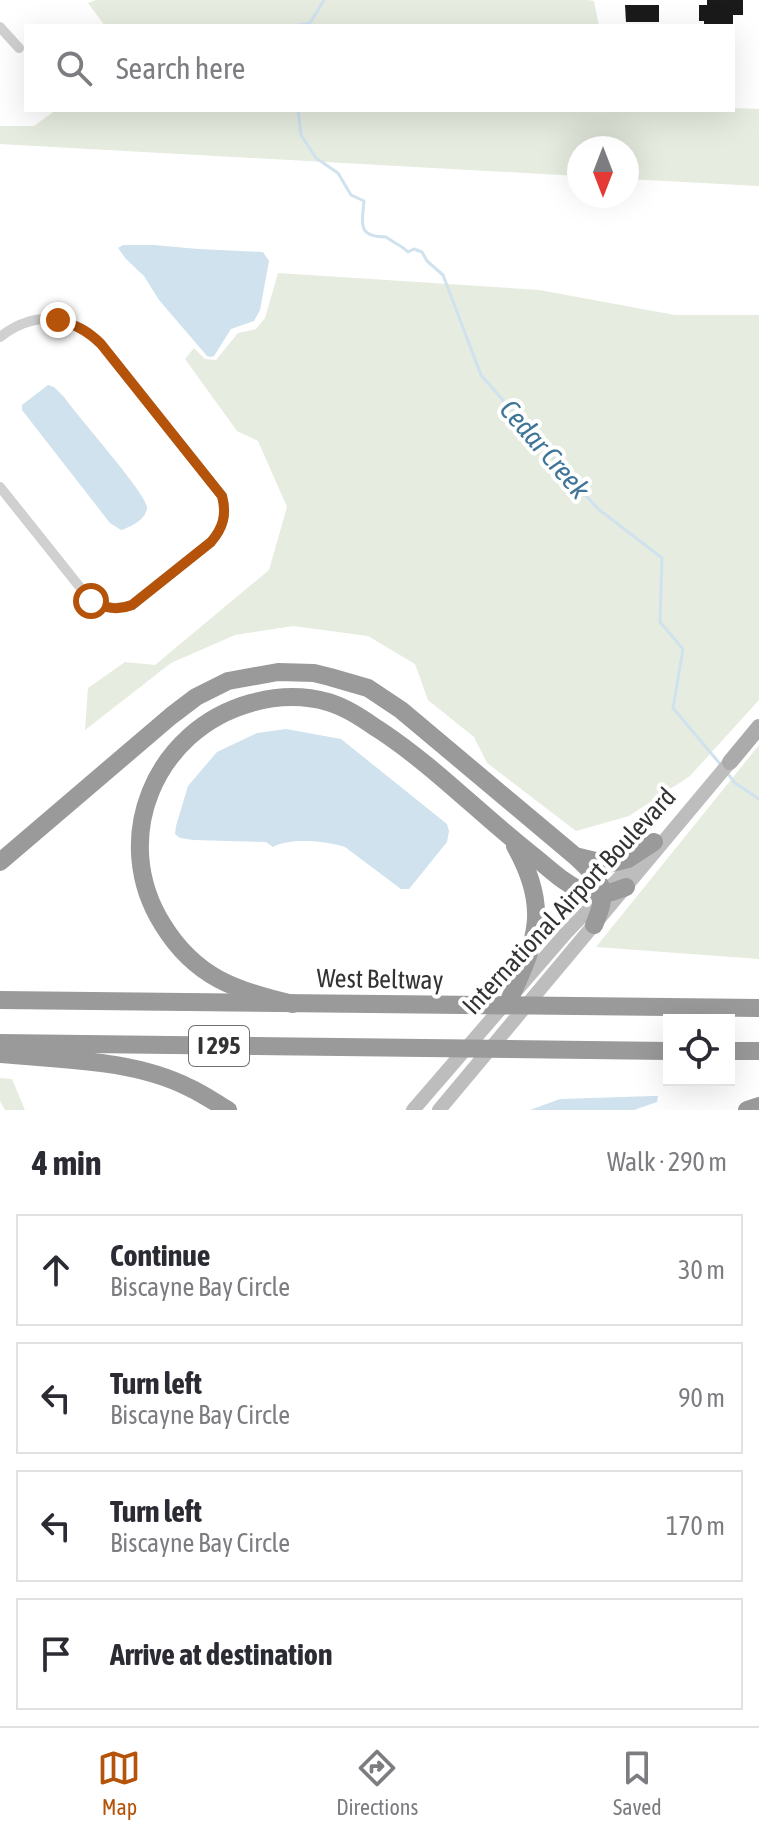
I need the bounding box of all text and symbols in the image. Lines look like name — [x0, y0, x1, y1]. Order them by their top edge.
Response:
search box — [24, 24, 735, 112]
icon: search — [52, 46, 96, 90]
text: Search here — [116, 51, 245, 85]
north arrow — [567, 136, 639, 208]
route end — [40, 302, 76, 338]
water label: Cedar Creek — [493, 393, 597, 505]
route start — [73, 583, 109, 619]
street label: International Airport Boulevard — [456, 782, 682, 1020]
street label: West Beltway — [316, 963, 444, 995]
map controls — [663, 1014, 735, 1086]
button: locate — [663, 1014, 735, 1086]
road number: I 295 — [189, 1026, 249, 1066]
text: 4 min — [32, 1143, 101, 1182]
text: Walk · 290 m — [607, 1147, 727, 1177]
text: Continue — [110, 1238, 210, 1272]
icon: ahead — [34, 1248, 78, 1292]
text: 30 m — [678, 1255, 725, 1285]
text: Biscayne Bay Circle — [110, 1272, 290, 1302]
text: Turn left — [110, 1366, 202, 1400]
icon: left — [34, 1376, 78, 1420]
text: 90 m — [678, 1383, 725, 1413]
text: Biscayne Bay Circle — [110, 1400, 290, 1430]
text: Turn left — [110, 1494, 202, 1528]
icon: left — [34, 1504, 78, 1548]
text: 170 m — [666, 1511, 725, 1541]
text: Biscayne Bay Circle — [110, 1528, 290, 1558]
icon: arrive — [34, 1632, 78, 1676]
text: Arrive at destination — [110, 1637, 332, 1671]
tab: Map — [97, 1746, 141, 1820]
tab: Directions — [336, 1746, 418, 1820]
tab: Saved — [613, 1746, 662, 1820]

